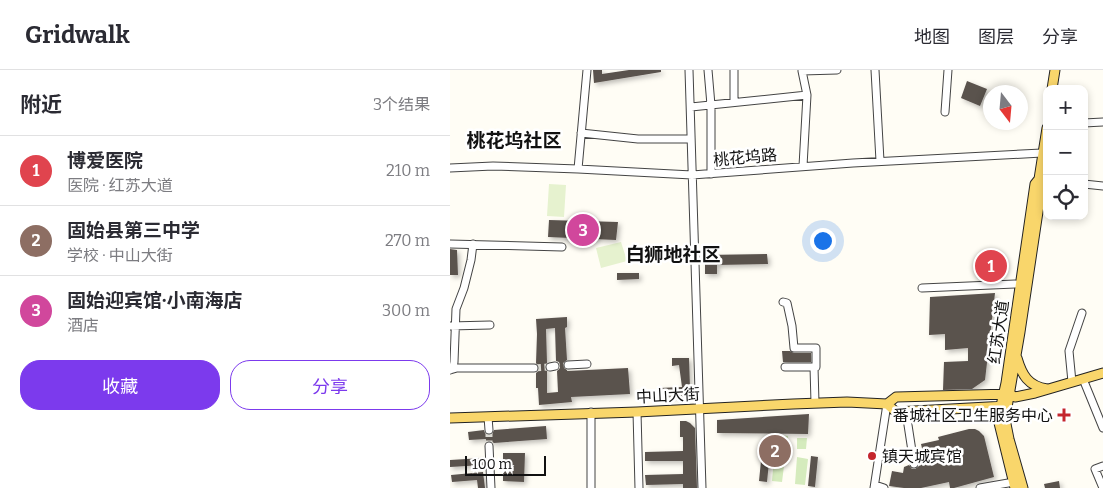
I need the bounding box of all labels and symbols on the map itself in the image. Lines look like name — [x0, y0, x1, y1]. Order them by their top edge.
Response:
north arrow — [983, 85, 1028, 130]
district label: 桃花坞社区 — [466, 129, 562, 152]
street label: 桃花坞路 — [712, 145, 778, 170]
pin: 3 — [567, 211, 599, 249]
your location — [810, 228, 836, 254]
district label: 白狮地社区 — [625, 243, 721, 266]
pin: 1 — [975, 247, 1007, 285]
street label: 红苏大道 — [985, 299, 1012, 365]
street label: 中山大街 — [636, 384, 700, 407]
place label: 番城社区卫生服务中心 — [893, 406, 1053, 425]
marker: 番城社区卫生服务中心 — [1057, 408, 1071, 422]
pin: 2 — [759, 432, 791, 470]
place label: 镇天城宾馆 — [882, 447, 962, 466]
marker: 镇天城宾馆 — [866, 450, 878, 462]
scale bar — [465, 453, 546, 476]

